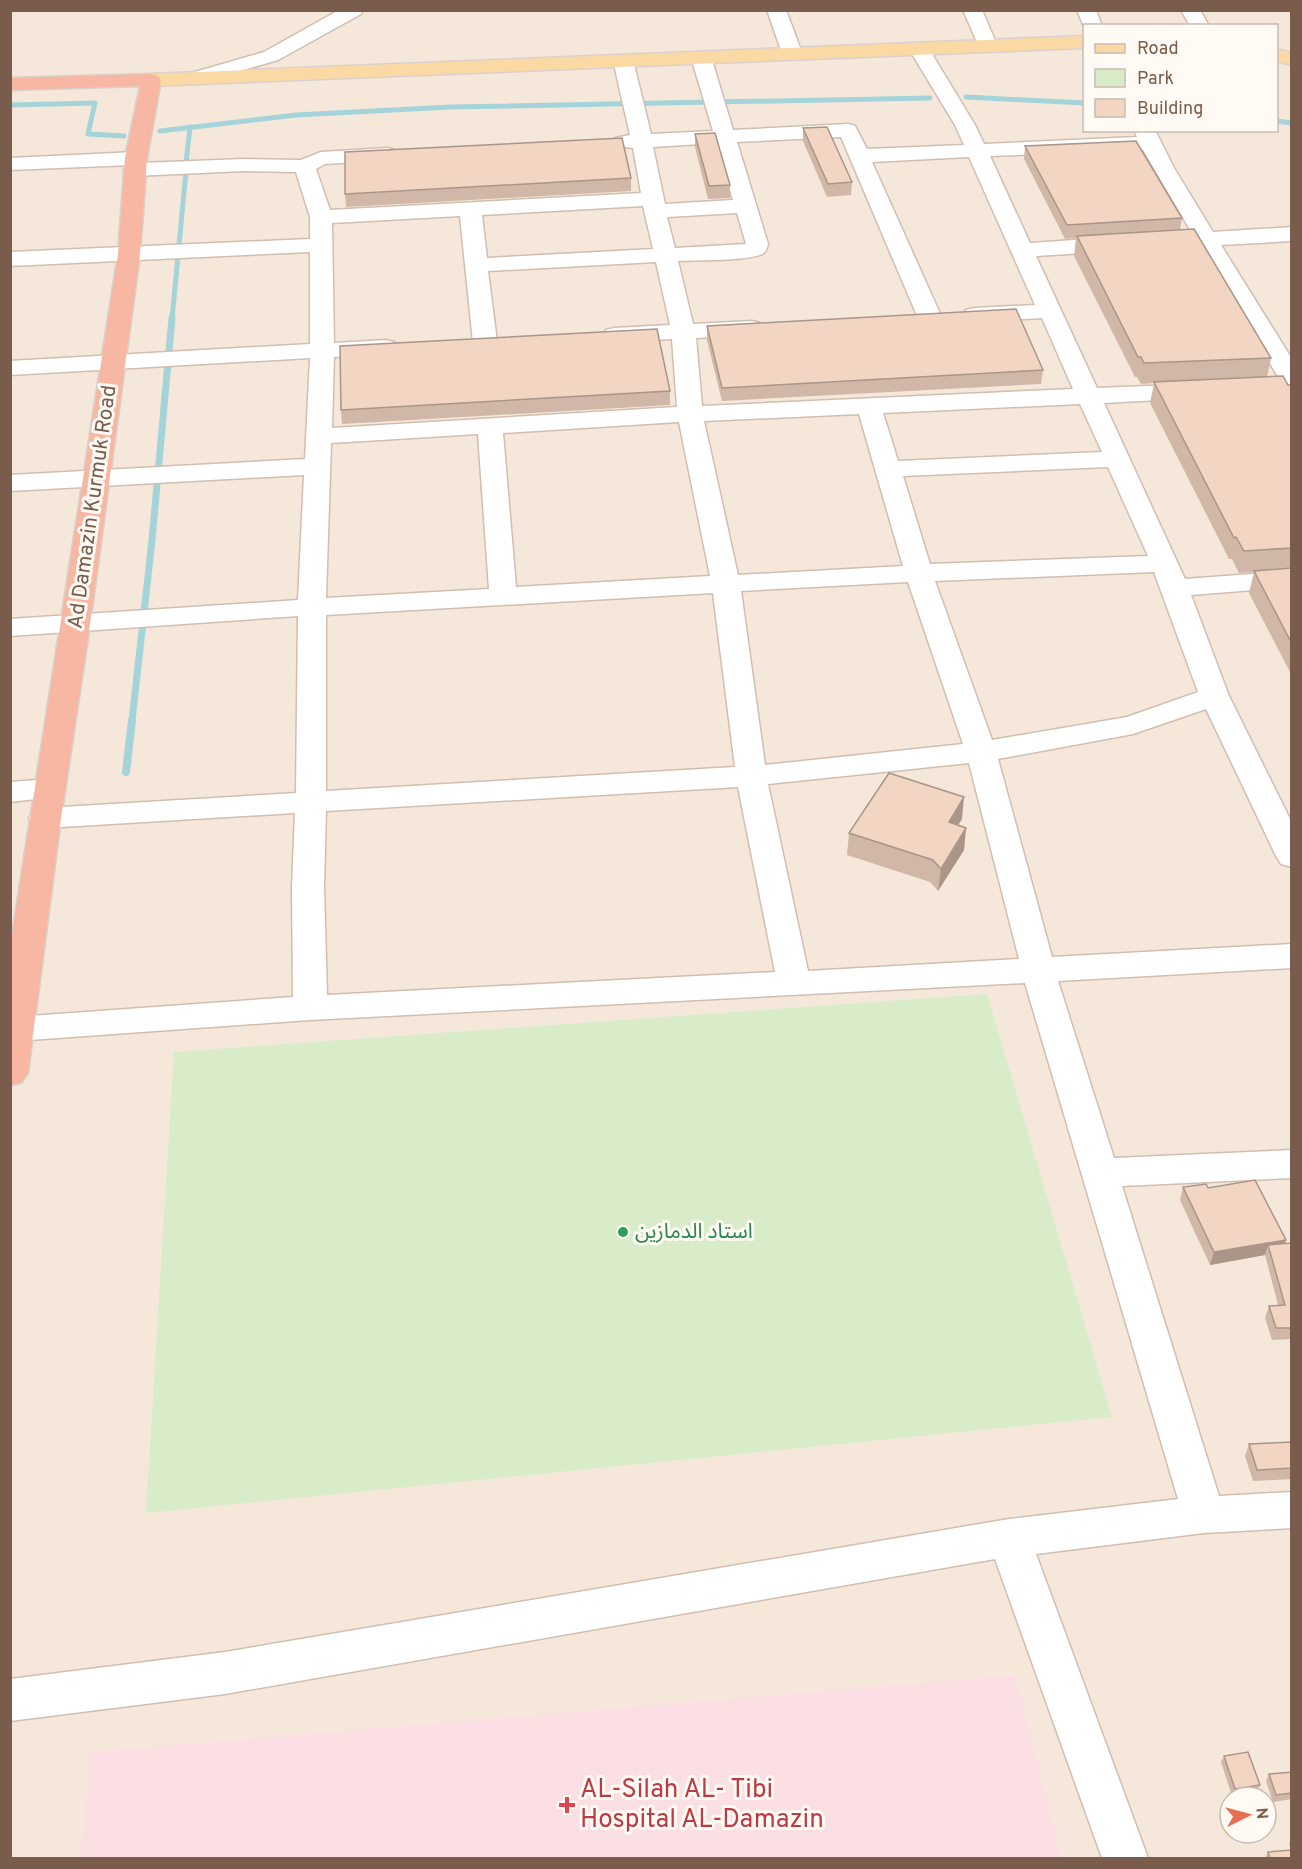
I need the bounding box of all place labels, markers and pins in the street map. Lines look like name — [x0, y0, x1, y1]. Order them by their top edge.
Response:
place label: استاد الدمازين — [635, 1219, 753, 1246]
marker: استاد الدمازين — [616, 1225, 630, 1239]
place label: AL-Silah AL- Tibi Hospital AL-Damazin — [580, 1774, 824, 1837]
marker: AL-Silah AL- Tibi Hospital AL-Damazin — [558, 1796, 576, 1814]

